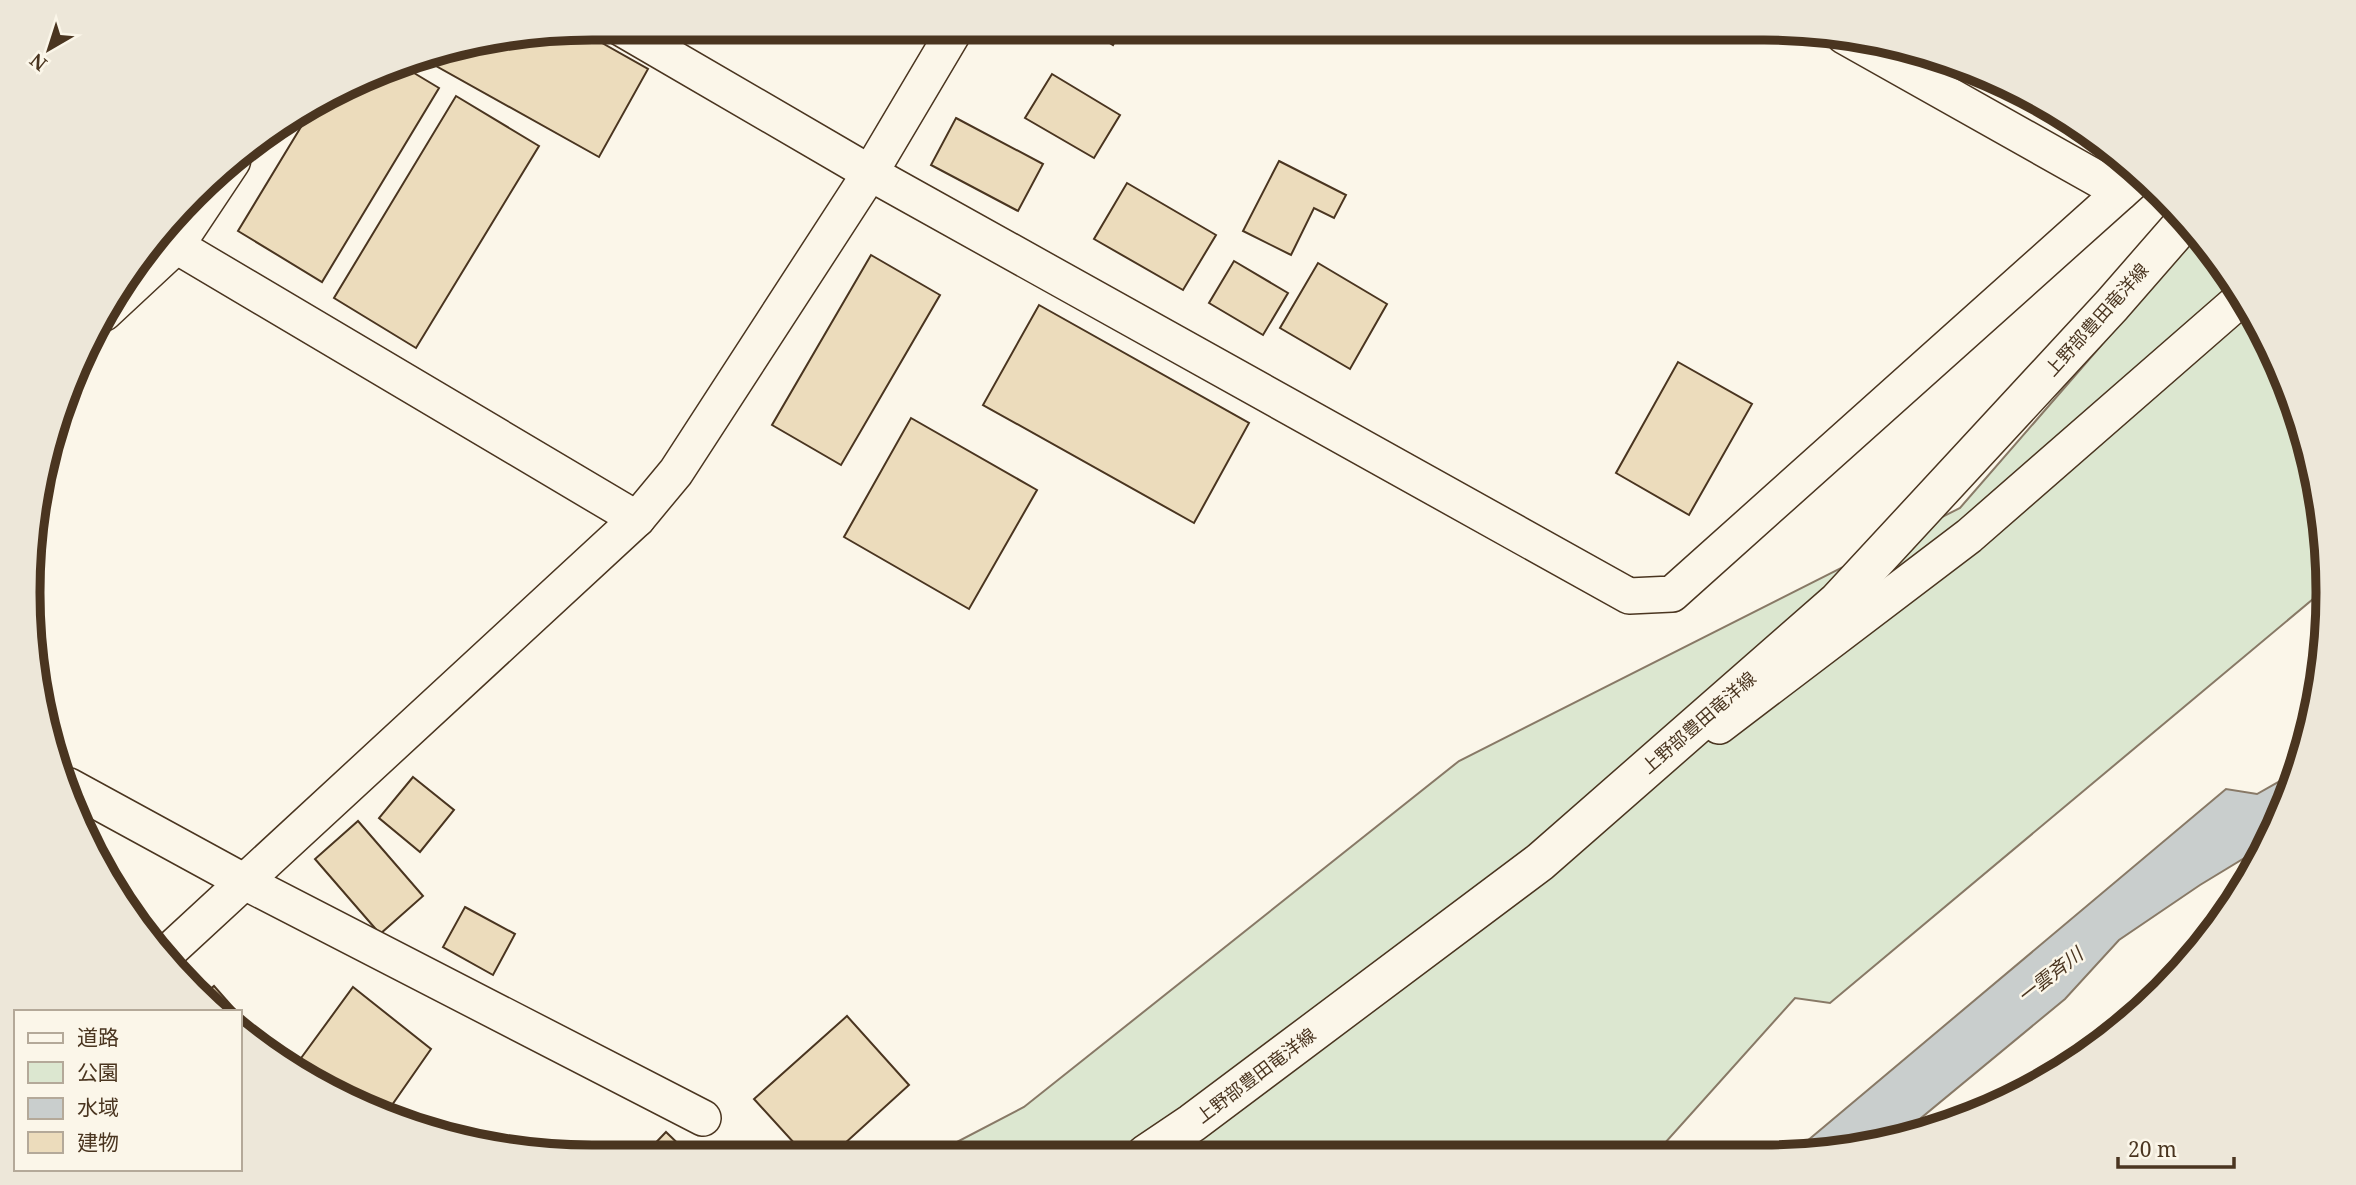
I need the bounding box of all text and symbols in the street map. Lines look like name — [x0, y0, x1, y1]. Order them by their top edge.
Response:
north arrow — [14, 14, 84, 84]
text: N — [24, 47, 52, 77]
street label: 上野部豊田竜洋線 — [2039, 258, 2153, 381]
street label: 上野部豊田竜洋線 — [1636, 666, 1761, 779]
water label: 一雲斉川 — [2012, 940, 2090, 1009]
legend — [14, 1010, 242, 1171]
street label: 上野部豊田竜洋線 — [1191, 1022, 1320, 1128]
text: 道路 — [77, 1023, 119, 1051]
text: 公園 — [77, 1058, 119, 1086]
text: 水域 — [77, 1093, 119, 1121]
scale bar — [2118, 1126, 2234, 1170]
text: 建物 — [77, 1128, 119, 1156]
text: 20 m — [2128, 1135, 2177, 1163]

